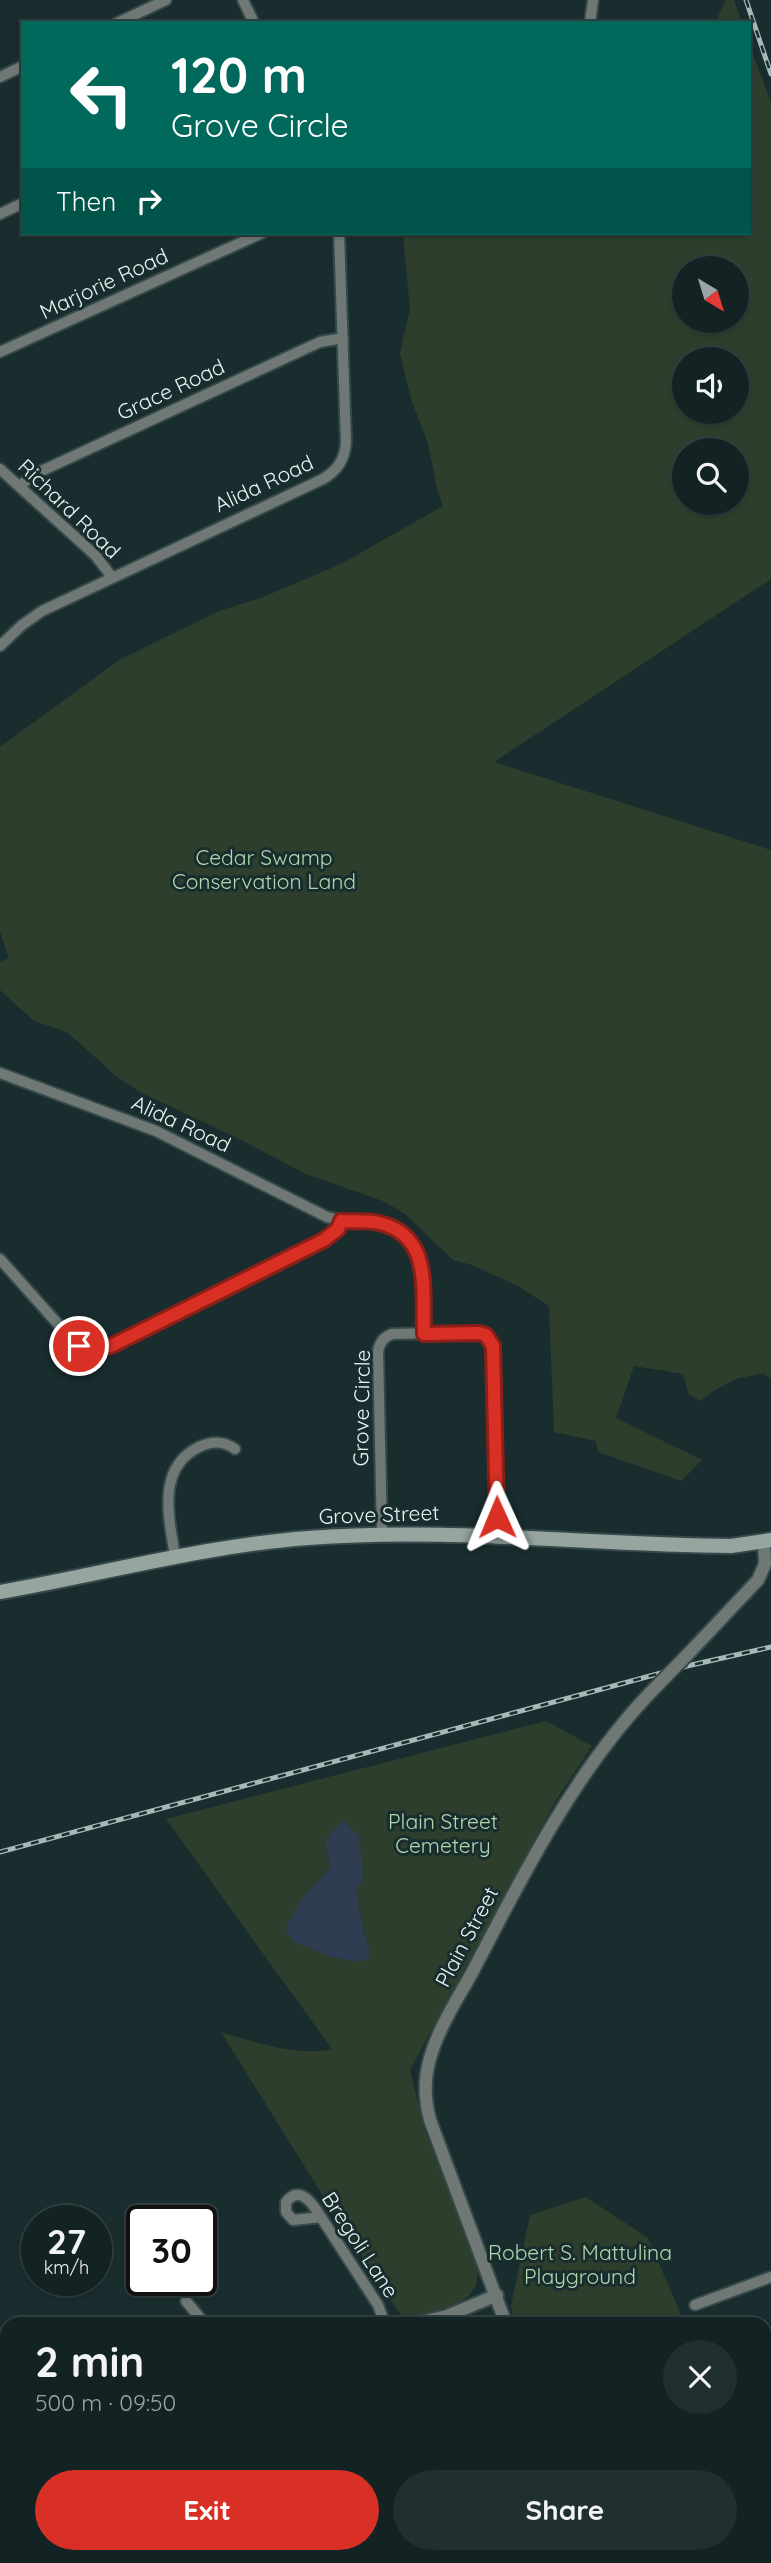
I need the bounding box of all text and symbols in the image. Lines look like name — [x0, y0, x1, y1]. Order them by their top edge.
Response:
text: 120 m — [171, 44, 307, 105]
icon: left — [56, 49, 147, 140]
text: Grove Circle — [171, 105, 349, 145]
icon: right — [130, 182, 168, 220]
text: Then — [56, 185, 116, 218]
street label: Marjorie Road — [35, 242, 172, 324]
north arrow — [672, 256, 749, 332]
map controls — [672, 256, 749, 515]
button: sound — [672, 347, 749, 424]
street label: Grace Road — [113, 353, 229, 425]
button: search — [672, 438, 749, 515]
street label: Alida Road — [210, 449, 317, 517]
street label: Richard Road — [13, 453, 126, 564]
park label: Cedar Swamp Conservation Land — [172, 844, 356, 894]
street label: Alida Road — [128, 1089, 235, 1157]
pin — [49, 1316, 109, 1376]
icon: arrive — [60, 1327, 98, 1365]
street label: Grove Circle — [347, 1349, 375, 1466]
position arrow — [460, 1480, 534, 1554]
street label: Grove Street — [318, 1499, 440, 1529]
park label: Plain Street Cemetery — [388, 1808, 498, 1858]
street label: Plain Street — [429, 1882, 503, 1991]
street label: Bregoli Lane — [317, 2186, 405, 2302]
speed limit sign: 30 — [126, 2205, 217, 2296]
text: 27 — [47, 2219, 86, 2263]
park label: Robert S. Mattulina Playground — [488, 2239, 672, 2289]
text: km/h — [44, 2256, 89, 2279]
text: 2 min — [35, 2335, 144, 2388]
button: close — [663, 2340, 737, 2414]
text: 500 m · 09:50 — [35, 2388, 176, 2417]
button: Exit — [35, 2470, 379, 2550]
button: Share — [393, 2470, 737, 2550]

